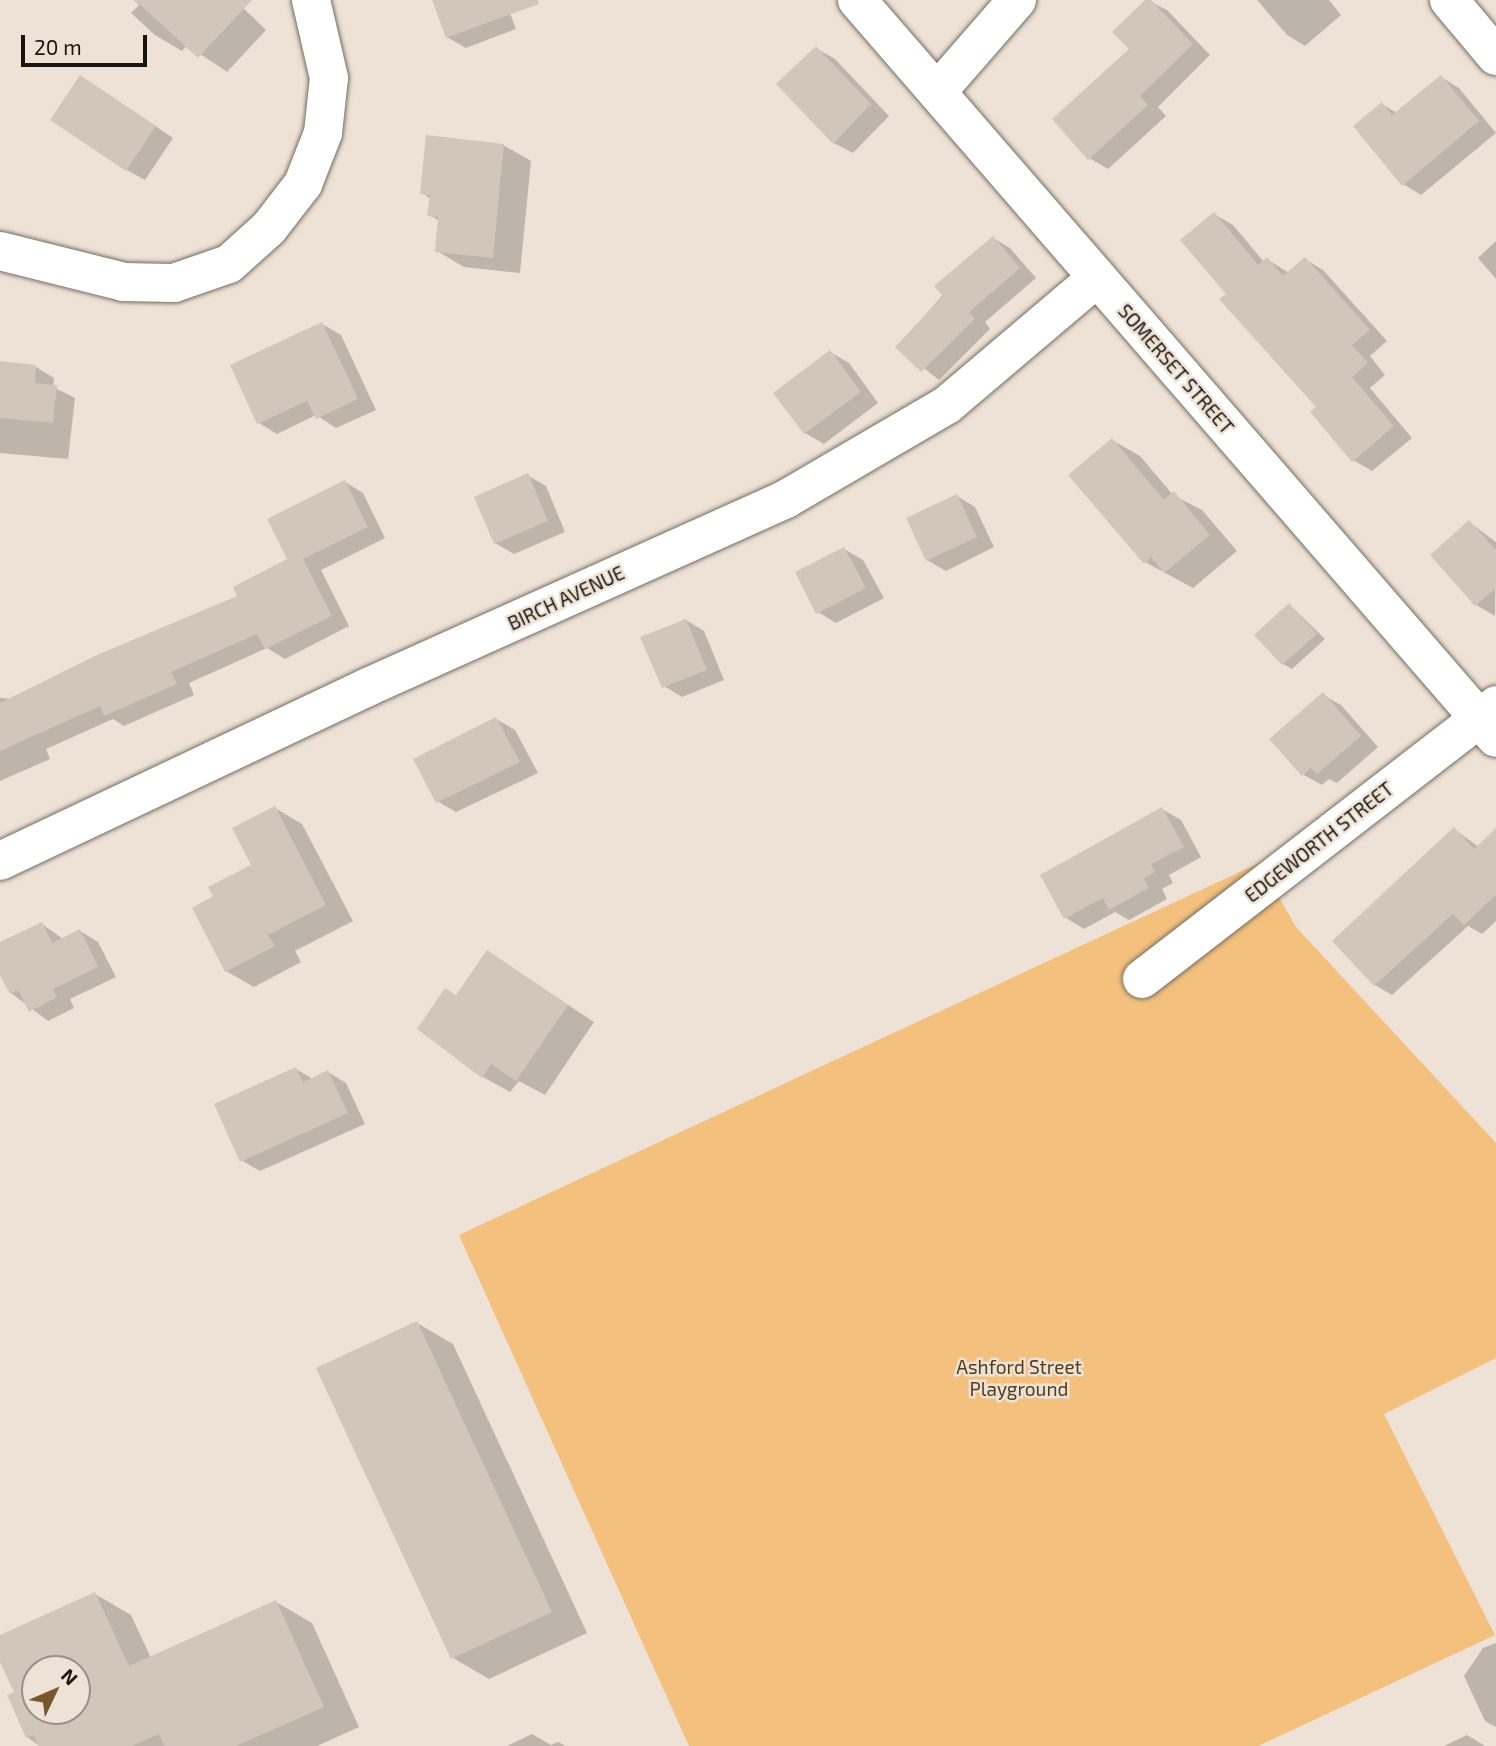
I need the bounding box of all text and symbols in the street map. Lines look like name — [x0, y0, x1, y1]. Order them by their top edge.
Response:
scale bar — [24, 21, 150, 65]
text: 20 m — [34, 34, 82, 59]
street label: SOMERSET STREET — [1113, 299, 1239, 439]
street label: BIRCH AVENUE — [504, 561, 628, 635]
street label: EDGEWORTH STREET — [1240, 777, 1398, 907]
park label: Ashford Street Playground — [956, 1356, 1082, 1400]
north arrow — [21, 1655, 91, 1725]
text: N — [57, 1664, 83, 1689]

